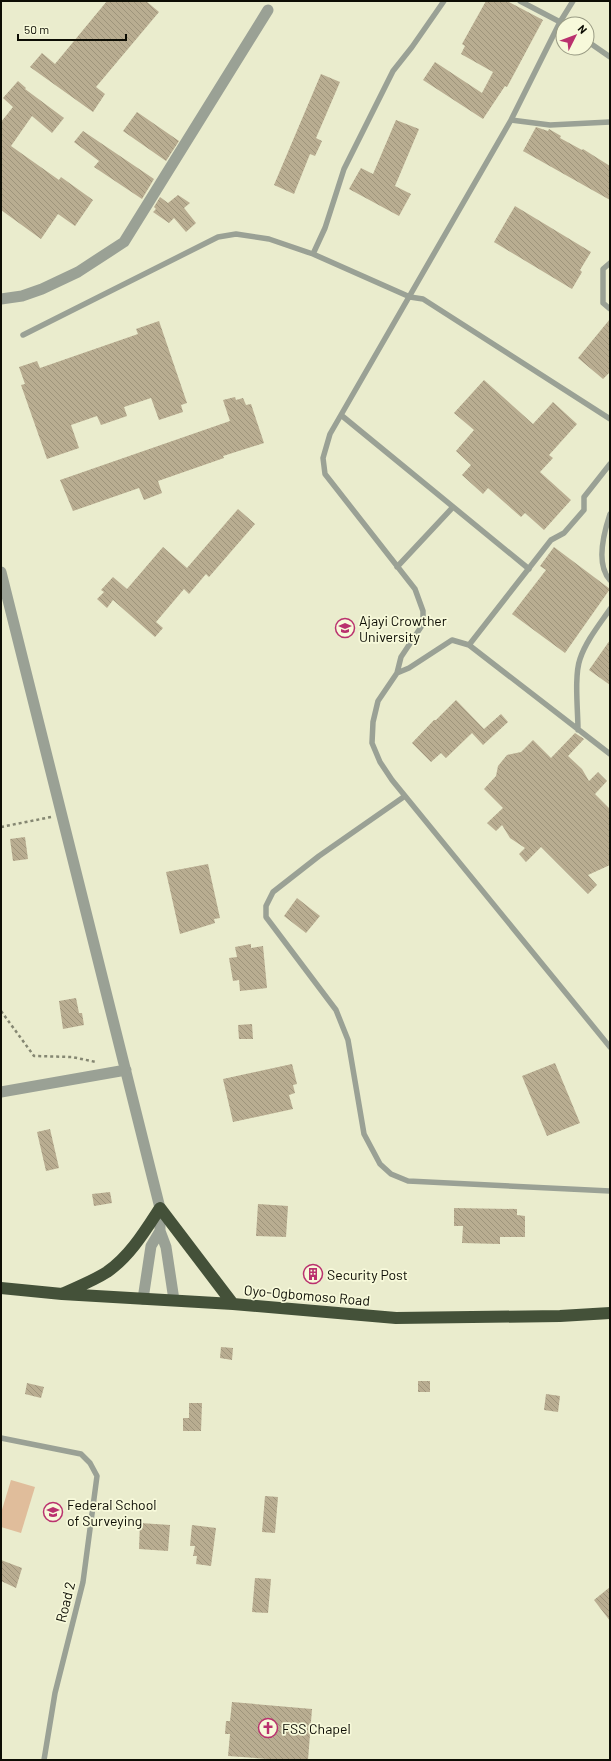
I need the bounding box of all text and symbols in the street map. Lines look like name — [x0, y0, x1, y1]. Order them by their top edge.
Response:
scale bar — [18, 16, 126, 42]
north arrow — [555, 16, 595, 56]
text: 50 m — [24, 22, 49, 36]
text: N — [576, 22, 590, 36]
place label: Ajayi Crowther University — [359, 612, 447, 645]
school or university icon: Ajayi Crowther University — [334, 617, 356, 639]
building icon: Security Post — [302, 1263, 324, 1285]
place label: Security Post — [327, 1266, 408, 1283]
street label: Oyo-Ogbomoso Road — [243, 1281, 371, 1309]
place label: Federal School of Surveying — [67, 1496, 157, 1529]
school or university icon: Federal School of Surveying — [42, 1501, 64, 1523]
street label: Road 2 — [52, 1580, 78, 1624]
church icon: FSS Chapel — [257, 1717, 279, 1739]
place label: FSS Chapel — [282, 1720, 351, 1737]

